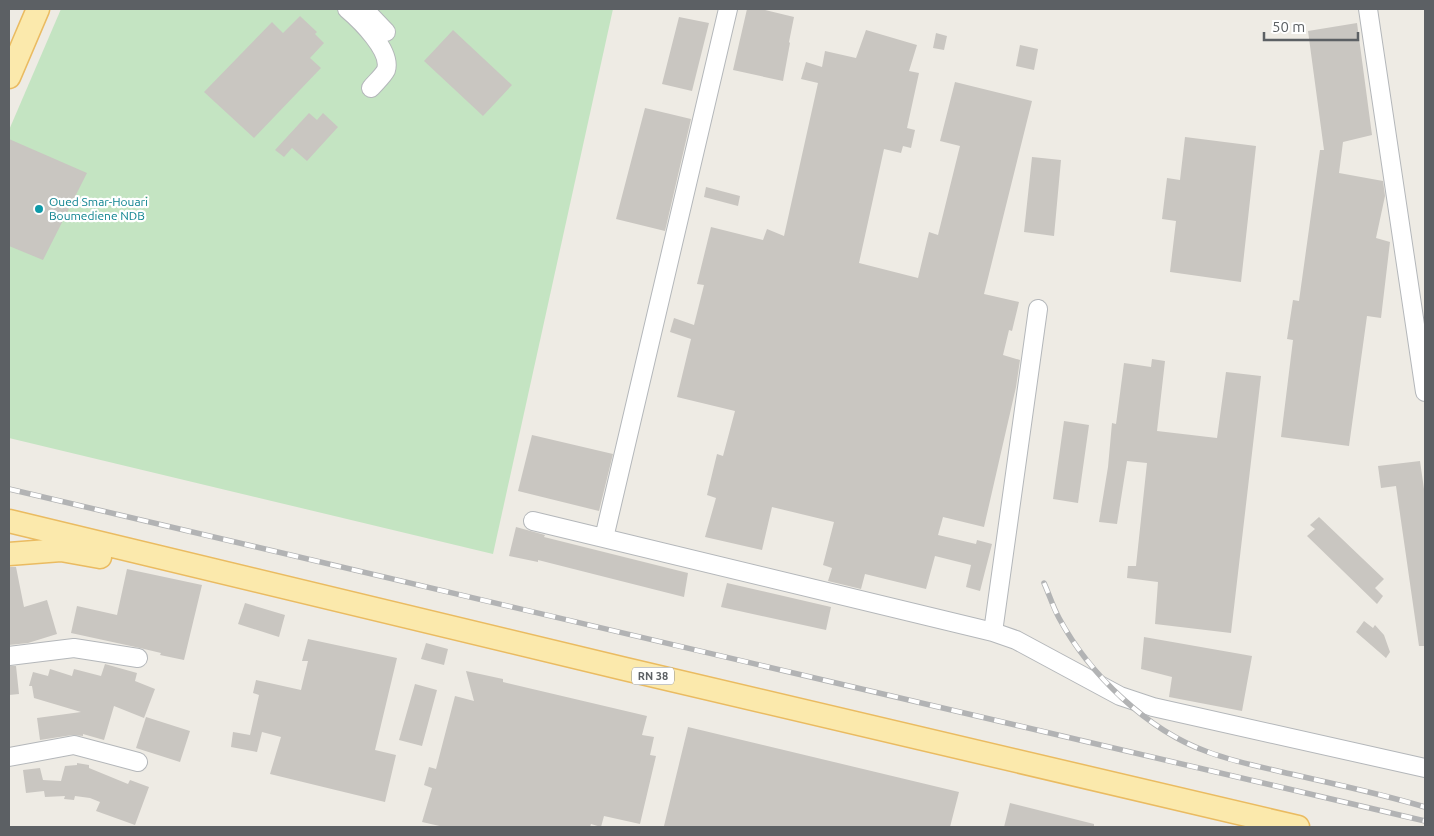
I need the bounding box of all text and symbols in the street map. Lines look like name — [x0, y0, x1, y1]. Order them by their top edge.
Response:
scale bar — [1264, 10, 1358, 42]
text: 50 m — [1272, 18, 1305, 35]
place label: Oued Smar-Houari Boumediene NDB — [49, 195, 148, 222]
marker: Oued Smar-Houari Boumediene NDB — [33, 203, 45, 215]
road number: RN 38 — [632, 668, 674, 684]

